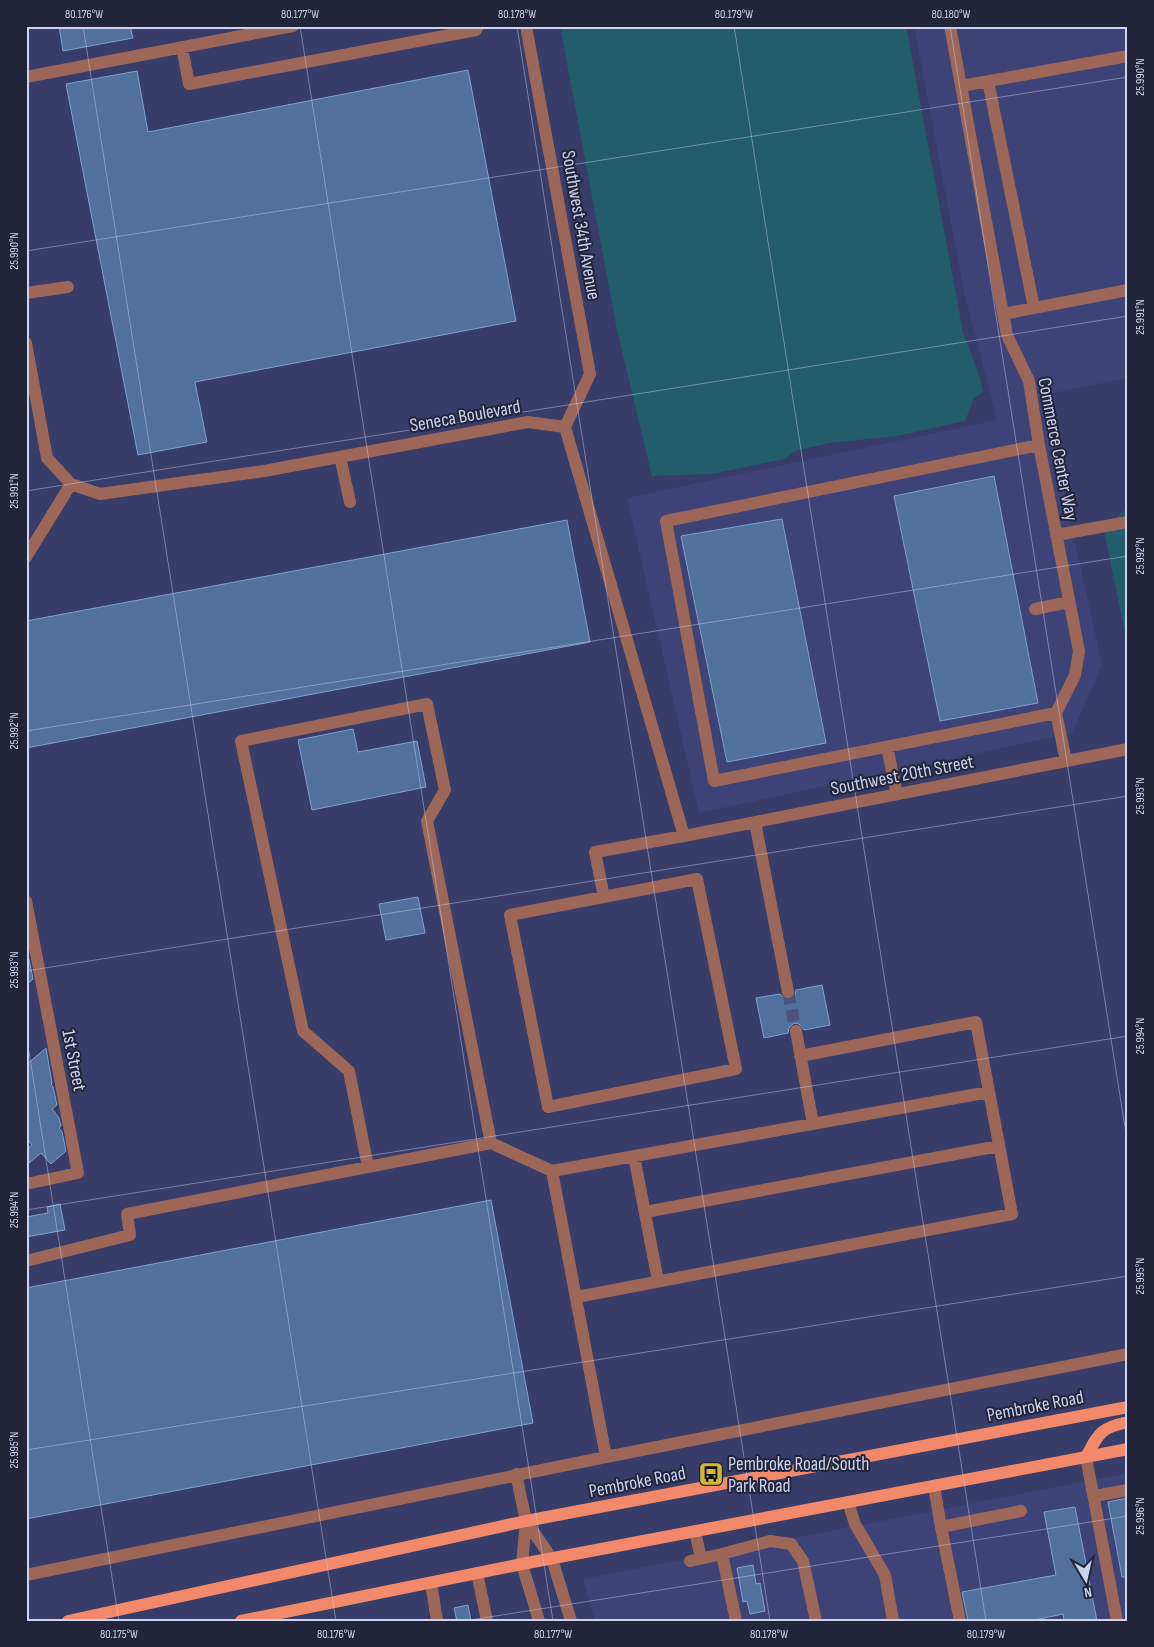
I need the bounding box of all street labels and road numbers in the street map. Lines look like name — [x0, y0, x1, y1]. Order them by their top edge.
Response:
street label: Southwest 34th Avenue — [556, 149, 605, 302]
street label: Commerce Center Way — [1032, 376, 1083, 523]
street label: Seneca Boulevard — [408, 395, 522, 438]
street label: Southwest 20th Street — [829, 750, 976, 801]
street label: 1st Street — [56, 1027, 91, 1093]
street label: Pembroke Road — [985, 1386, 1086, 1427]
street label: Pembroke Road — [587, 1462, 688, 1503]

